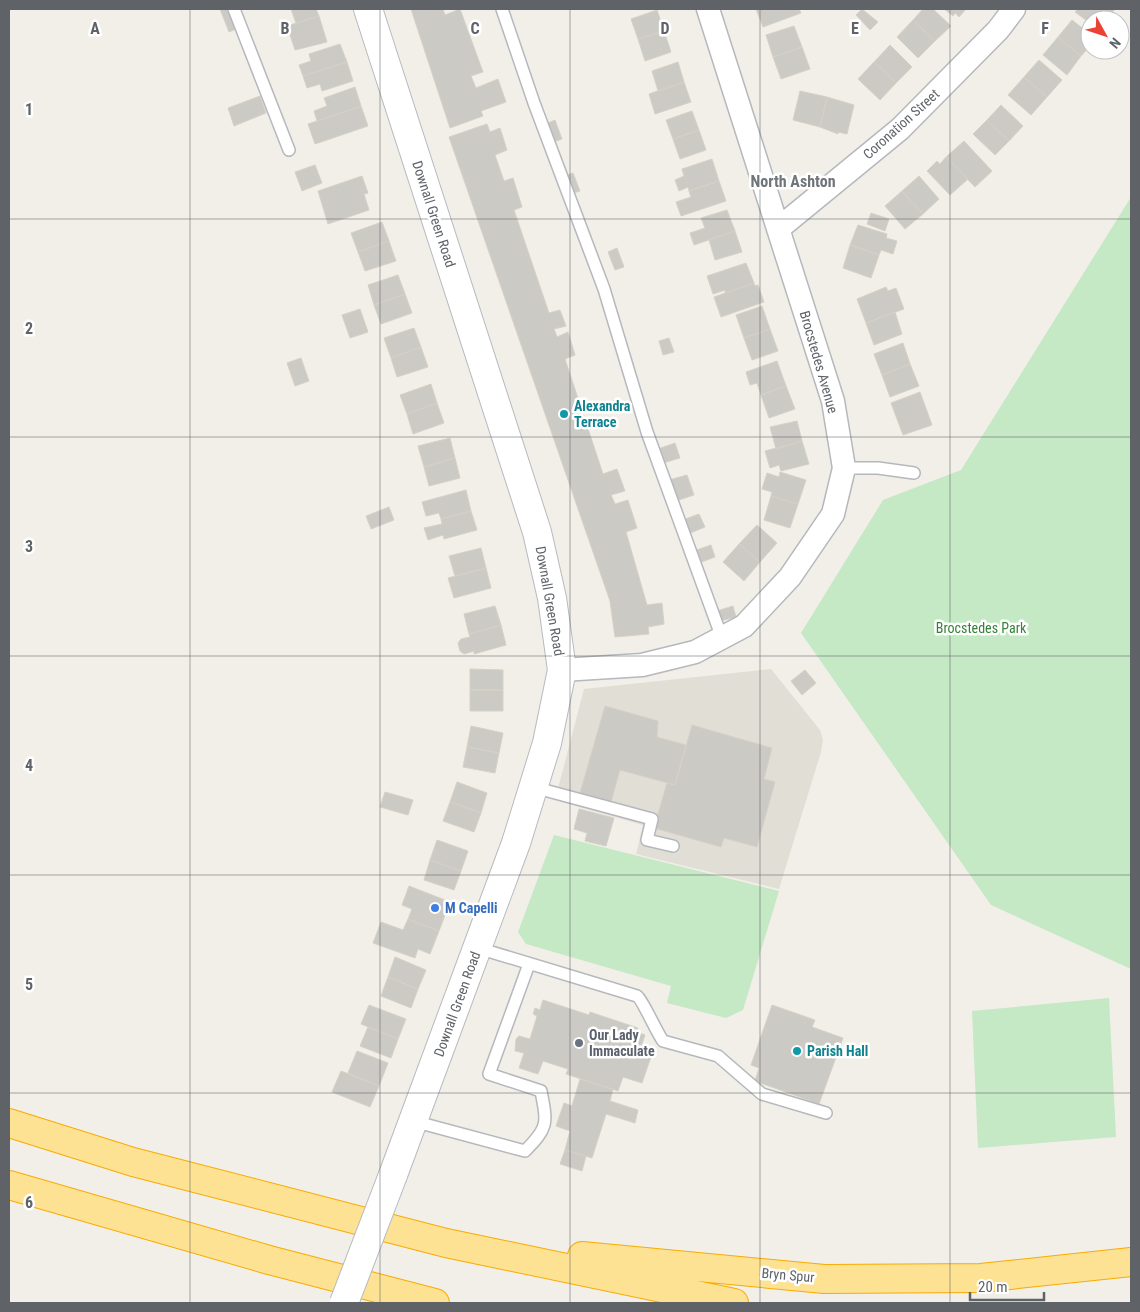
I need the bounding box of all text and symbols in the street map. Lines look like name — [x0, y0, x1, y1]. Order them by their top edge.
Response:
north arrow — [1080, 10, 1130, 60]
text: A — [90, 19, 100, 38]
text: B — [281, 19, 290, 38]
text: C — [470, 19, 480, 38]
text: D — [660, 19, 670, 38]
text: E — [851, 19, 859, 38]
text: F — [1041, 19, 1049, 38]
text: N — [1106, 35, 1124, 52]
street label: Coronation Street — [860, 86, 942, 162]
text: 1 — [25, 100, 33, 119]
street label: Downall Green Road — [409, 159, 459, 269]
district label: North Ashton — [750, 172, 836, 191]
street label: Brocstedes Avenue — [797, 309, 841, 415]
text: 2 — [25, 319, 33, 338]
place label: Alexandra Terrace — [574, 398, 631, 430]
marker: Alexandra Terrace — [558, 408, 570, 420]
text: 3 — [25, 537, 33, 556]
street label: Downall Green Road — [532, 545, 568, 657]
park label: Brocstedes Park — [936, 620, 1027, 636]
text: 4 — [25, 756, 33, 775]
place label: M Capelli — [445, 900, 498, 916]
marker: M Capelli — [429, 902, 441, 914]
street label: Downall Green Road — [431, 949, 483, 1059]
text: 5 — [25, 975, 33, 994]
place label: Our Lady Immaculate — [589, 1027, 655, 1059]
marker: Our Lady Immaculate — [573, 1037, 585, 1049]
place label: Parish Hall — [807, 1043, 868, 1059]
marker: Parish Hall — [791, 1045, 803, 1057]
text: 6 — [25, 1193, 33, 1212]
street label: Bryn Spur — [761, 1265, 815, 1285]
scale bar — [970, 1270, 1044, 1302]
text: 20 m — [978, 1278, 1008, 1296]

